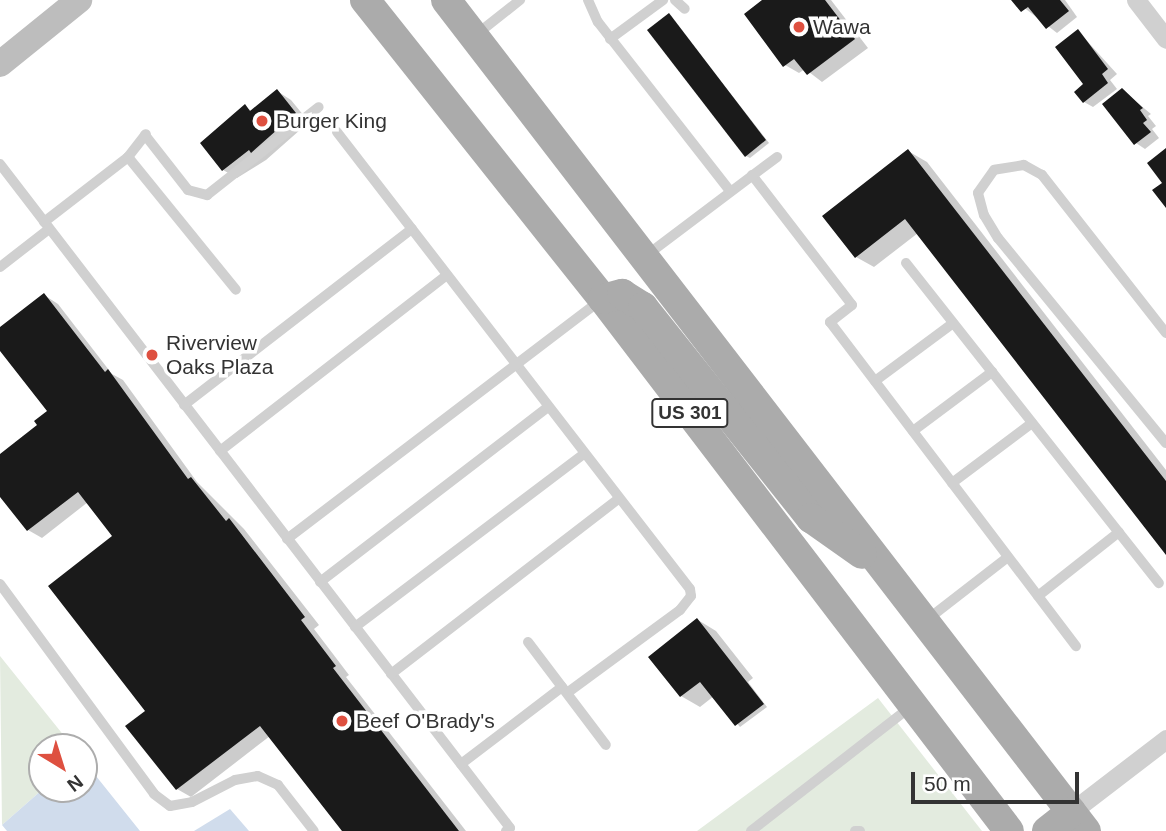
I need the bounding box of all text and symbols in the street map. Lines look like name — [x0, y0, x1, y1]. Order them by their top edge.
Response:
place label: Wawa — [813, 14, 871, 40]
marker: Wawa — [791, 19, 807, 35]
place label: Burger King — [276, 108, 387, 134]
marker: Burger King — [254, 113, 270, 129]
place label: Riverview Oaks Plaza — [166, 330, 273, 380]
marker: Riverview Oaks Plaza — [144, 347, 160, 363]
road number: US 301 — [650, 398, 730, 428]
place label: Beef O'Brady's — [356, 708, 495, 734]
marker: Beef O'Brady's — [334, 713, 350, 729]
north arrow — [28, 733, 98, 803]
scale bar — [914, 758, 1082, 802]
text: N — [63, 771, 87, 796]
text: 50 m — [924, 772, 971, 795]

